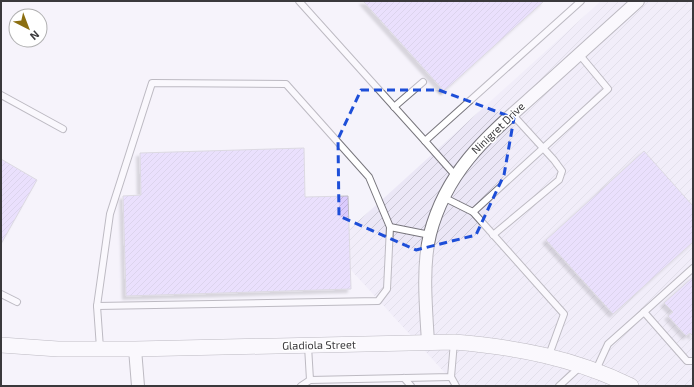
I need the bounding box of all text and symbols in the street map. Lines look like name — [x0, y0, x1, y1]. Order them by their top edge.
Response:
north arrow — [8, 8, 48, 48]
text: N — [28, 28, 42, 43]
street label: Ninigret Drive — [468, 99, 527, 156]
street label: Gladiola Street — [282, 337, 356, 352]

